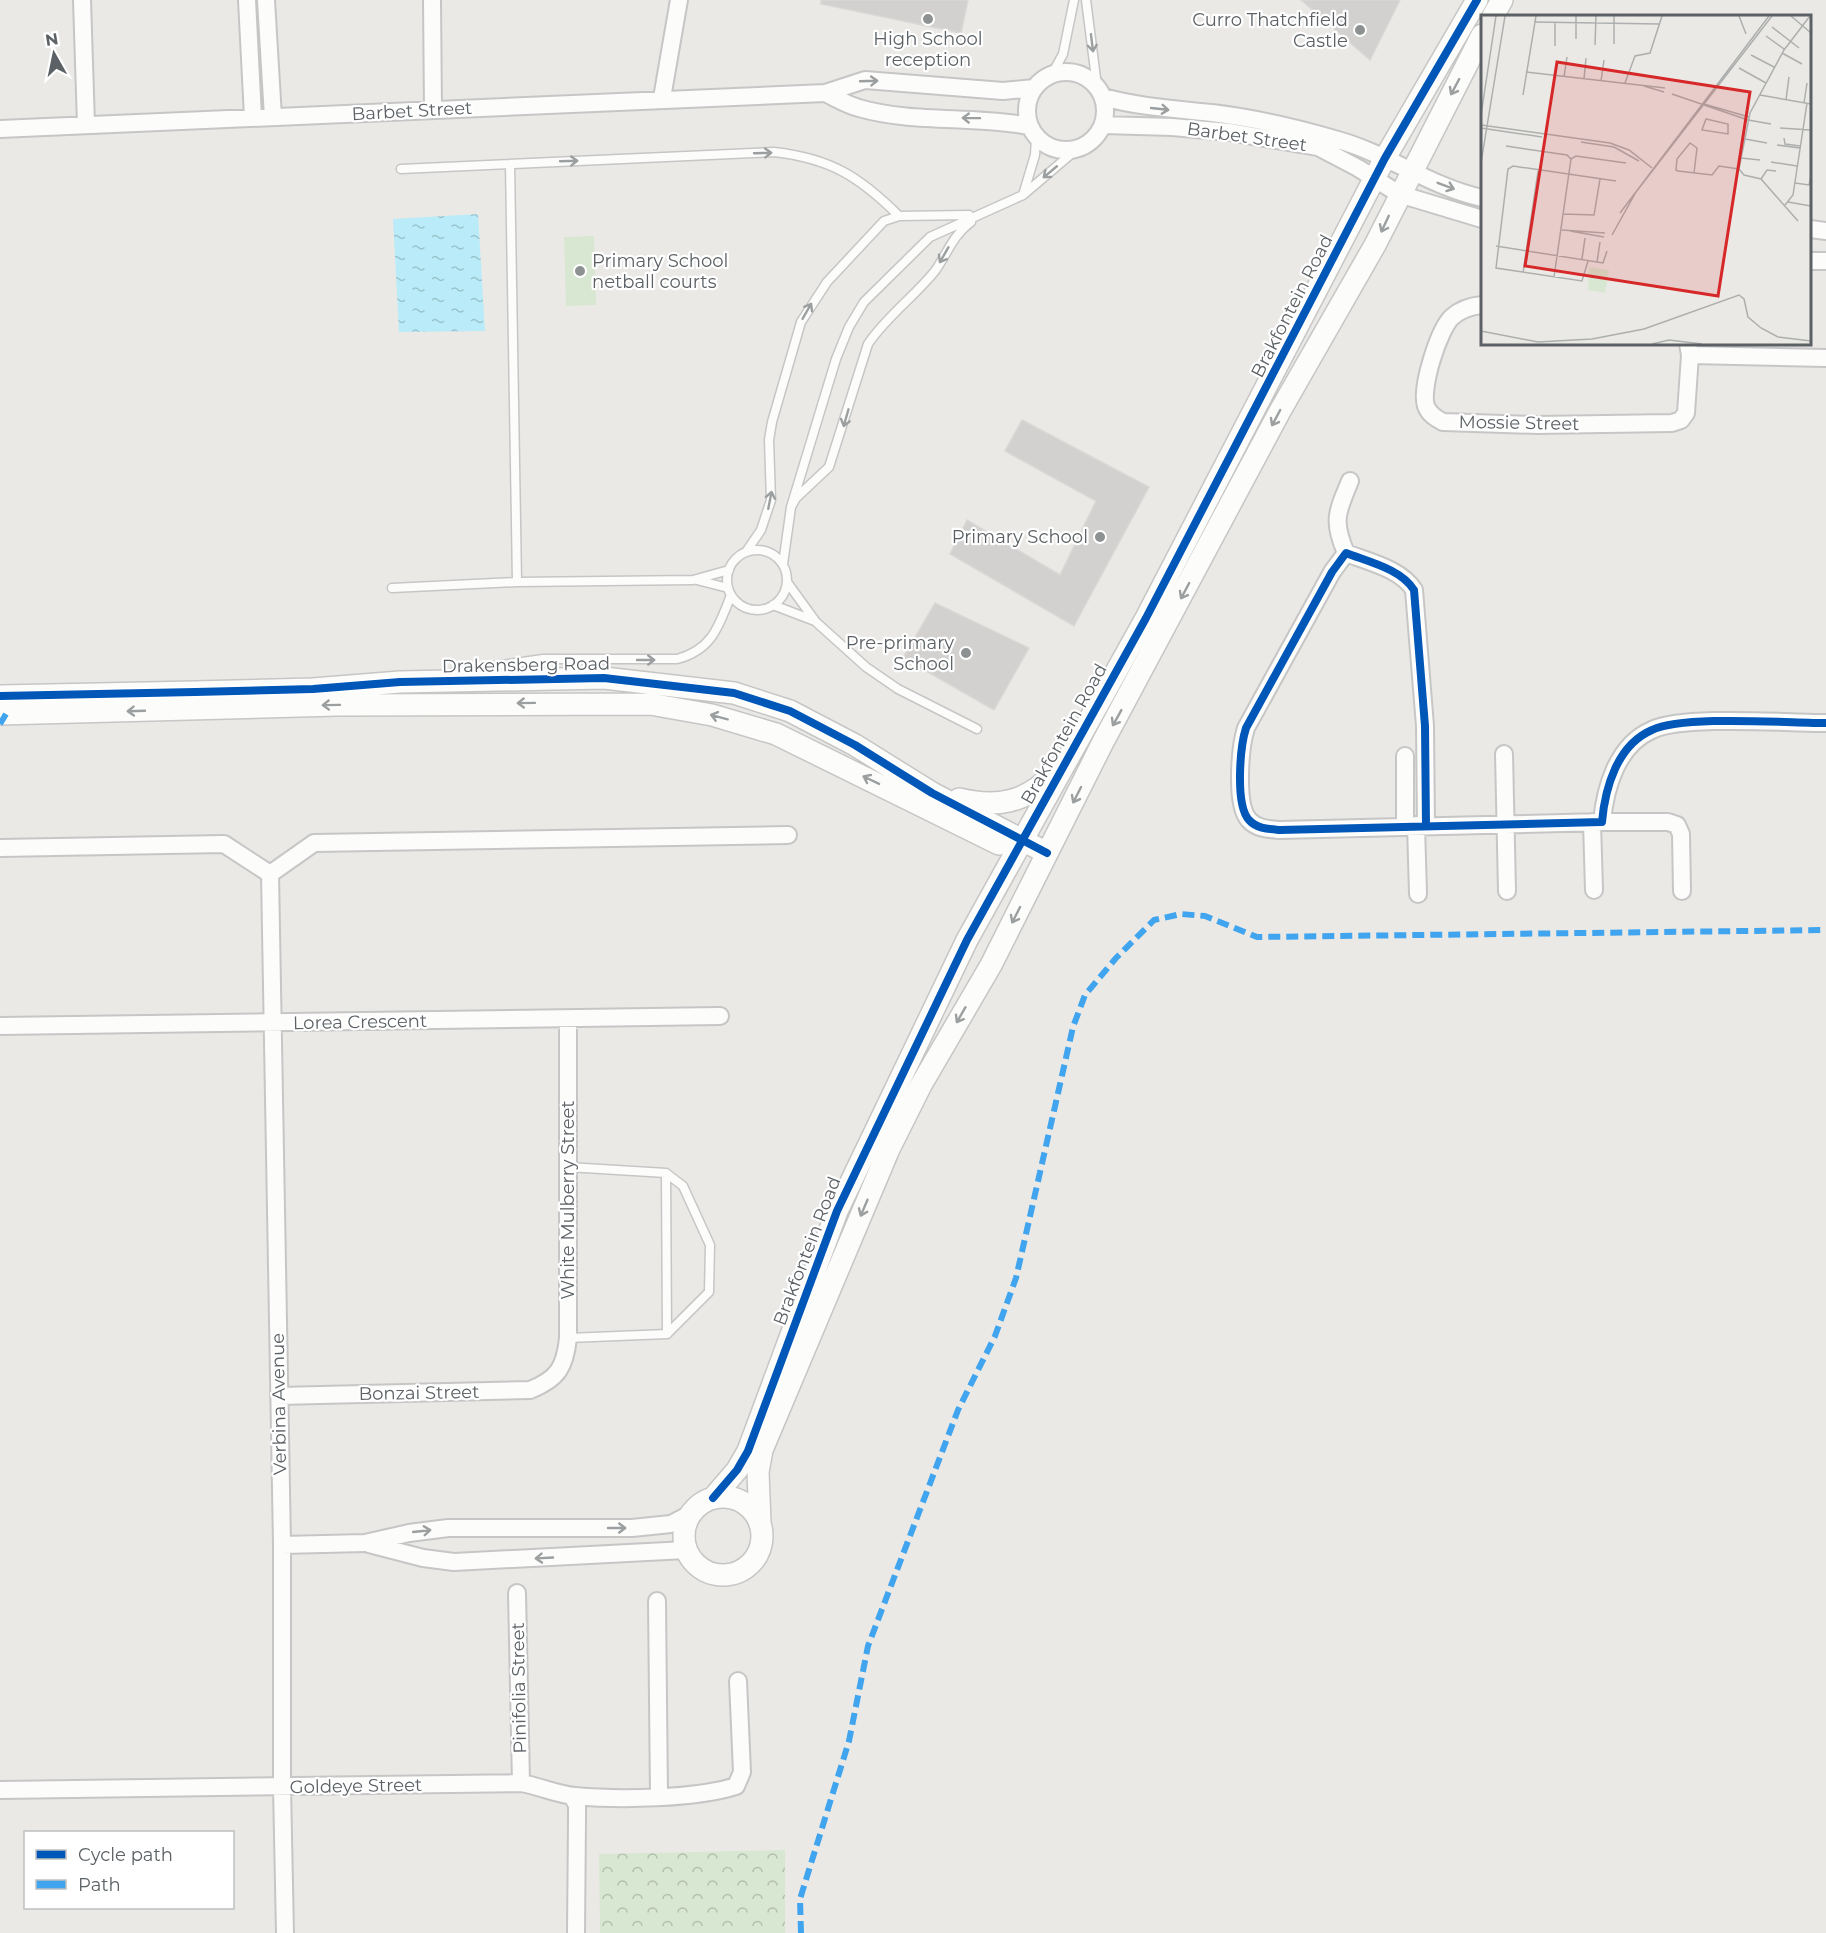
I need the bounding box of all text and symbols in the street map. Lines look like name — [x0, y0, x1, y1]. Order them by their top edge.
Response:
place label: Curro Thatchfield Castle — [1192, 9, 1348, 52]
marker: High School reception — [921, 12, 935, 26]
inset map — [1481, 15, 1811, 345]
marker: Curro Thatchfield Castle — [1353, 23, 1367, 37]
north arrow — [24, 24, 84, 84]
place label: High School reception — [873, 28, 983, 71]
text: N — [44, 29, 60, 50]
one-way arrow — [1086, 33, 1097, 53]
one-way arrow — [859, 76, 879, 87]
one-way arrow — [1449, 78, 1461, 96]
street label: Barbet Street — [351, 97, 473, 125]
one-way arrow — [1150, 104, 1170, 115]
one-way arrow — [962, 112, 982, 124]
street label: Barbet Street — [1186, 118, 1308, 156]
one-way arrow — [753, 147, 773, 158]
one-way arrow — [558, 155, 578, 167]
one-way arrow — [1043, 165, 1058, 179]
one-way arrow — [1437, 181, 1455, 192]
one-way arrow — [1378, 215, 1390, 233]
street label: Brakfontein Road — [1246, 231, 1338, 381]
one-way arrow — [938, 246, 950, 263]
place label: Primary School netball courts — [592, 250, 728, 293]
marker: Primary School netball courts — [573, 264, 587, 278]
one-way arrow — [801, 303, 813, 320]
one-way arrow — [840, 408, 851, 427]
one-way arrow — [1270, 409, 1281, 427]
street label: Mossie Street — [1458, 411, 1580, 435]
one-way arrow — [765, 491, 777, 510]
place label: Primary School — [952, 526, 1088, 548]
marker: Primary School — [1093, 530, 1107, 544]
one-way arrow — [1179, 582, 1191, 599]
place label: Pre-primary School — [846, 632, 954, 675]
marker: Pre-primary School — [959, 646, 973, 660]
street label: Drakensberg Road — [442, 653, 610, 677]
one-way arrow — [635, 654, 655, 666]
street label: Brakfontein Road — [1016, 660, 1112, 808]
one-way arrow — [516, 697, 536, 709]
one-way arrow — [321, 700, 341, 711]
one-way arrow — [126, 705, 146, 716]
one-way arrow — [1111, 709, 1123, 726]
one-way arrow — [710, 711, 729, 723]
one-way arrow — [862, 774, 880, 786]
one-way arrow — [1071, 785, 1082, 803]
one-way arrow — [1010, 906, 1021, 924]
one-way arrow — [955, 1006, 967, 1023]
street label: Lorea Crescent — [293, 1010, 427, 1034]
street label: White Mulberry Street — [557, 1100, 579, 1300]
street label: Brakfontein Road — [769, 1174, 845, 1328]
one-way arrow — [858, 1198, 869, 1216]
street label: Verbina Avenue — [267, 1333, 291, 1475]
street label: Bonzai Street — [358, 1381, 480, 1405]
one-way arrow — [607, 1522, 627, 1534]
one-way arrow — [412, 1525, 432, 1536]
one-way arrow — [534, 1552, 554, 1563]
street label: Pinifolia Street — [507, 1622, 531, 1754]
street label: Goldeye Street — [290, 1774, 422, 1798]
legend — [24, 1831, 234, 1909]
text: Cycle path — [78, 1844, 173, 1866]
text: Path — [78, 1874, 121, 1896]

